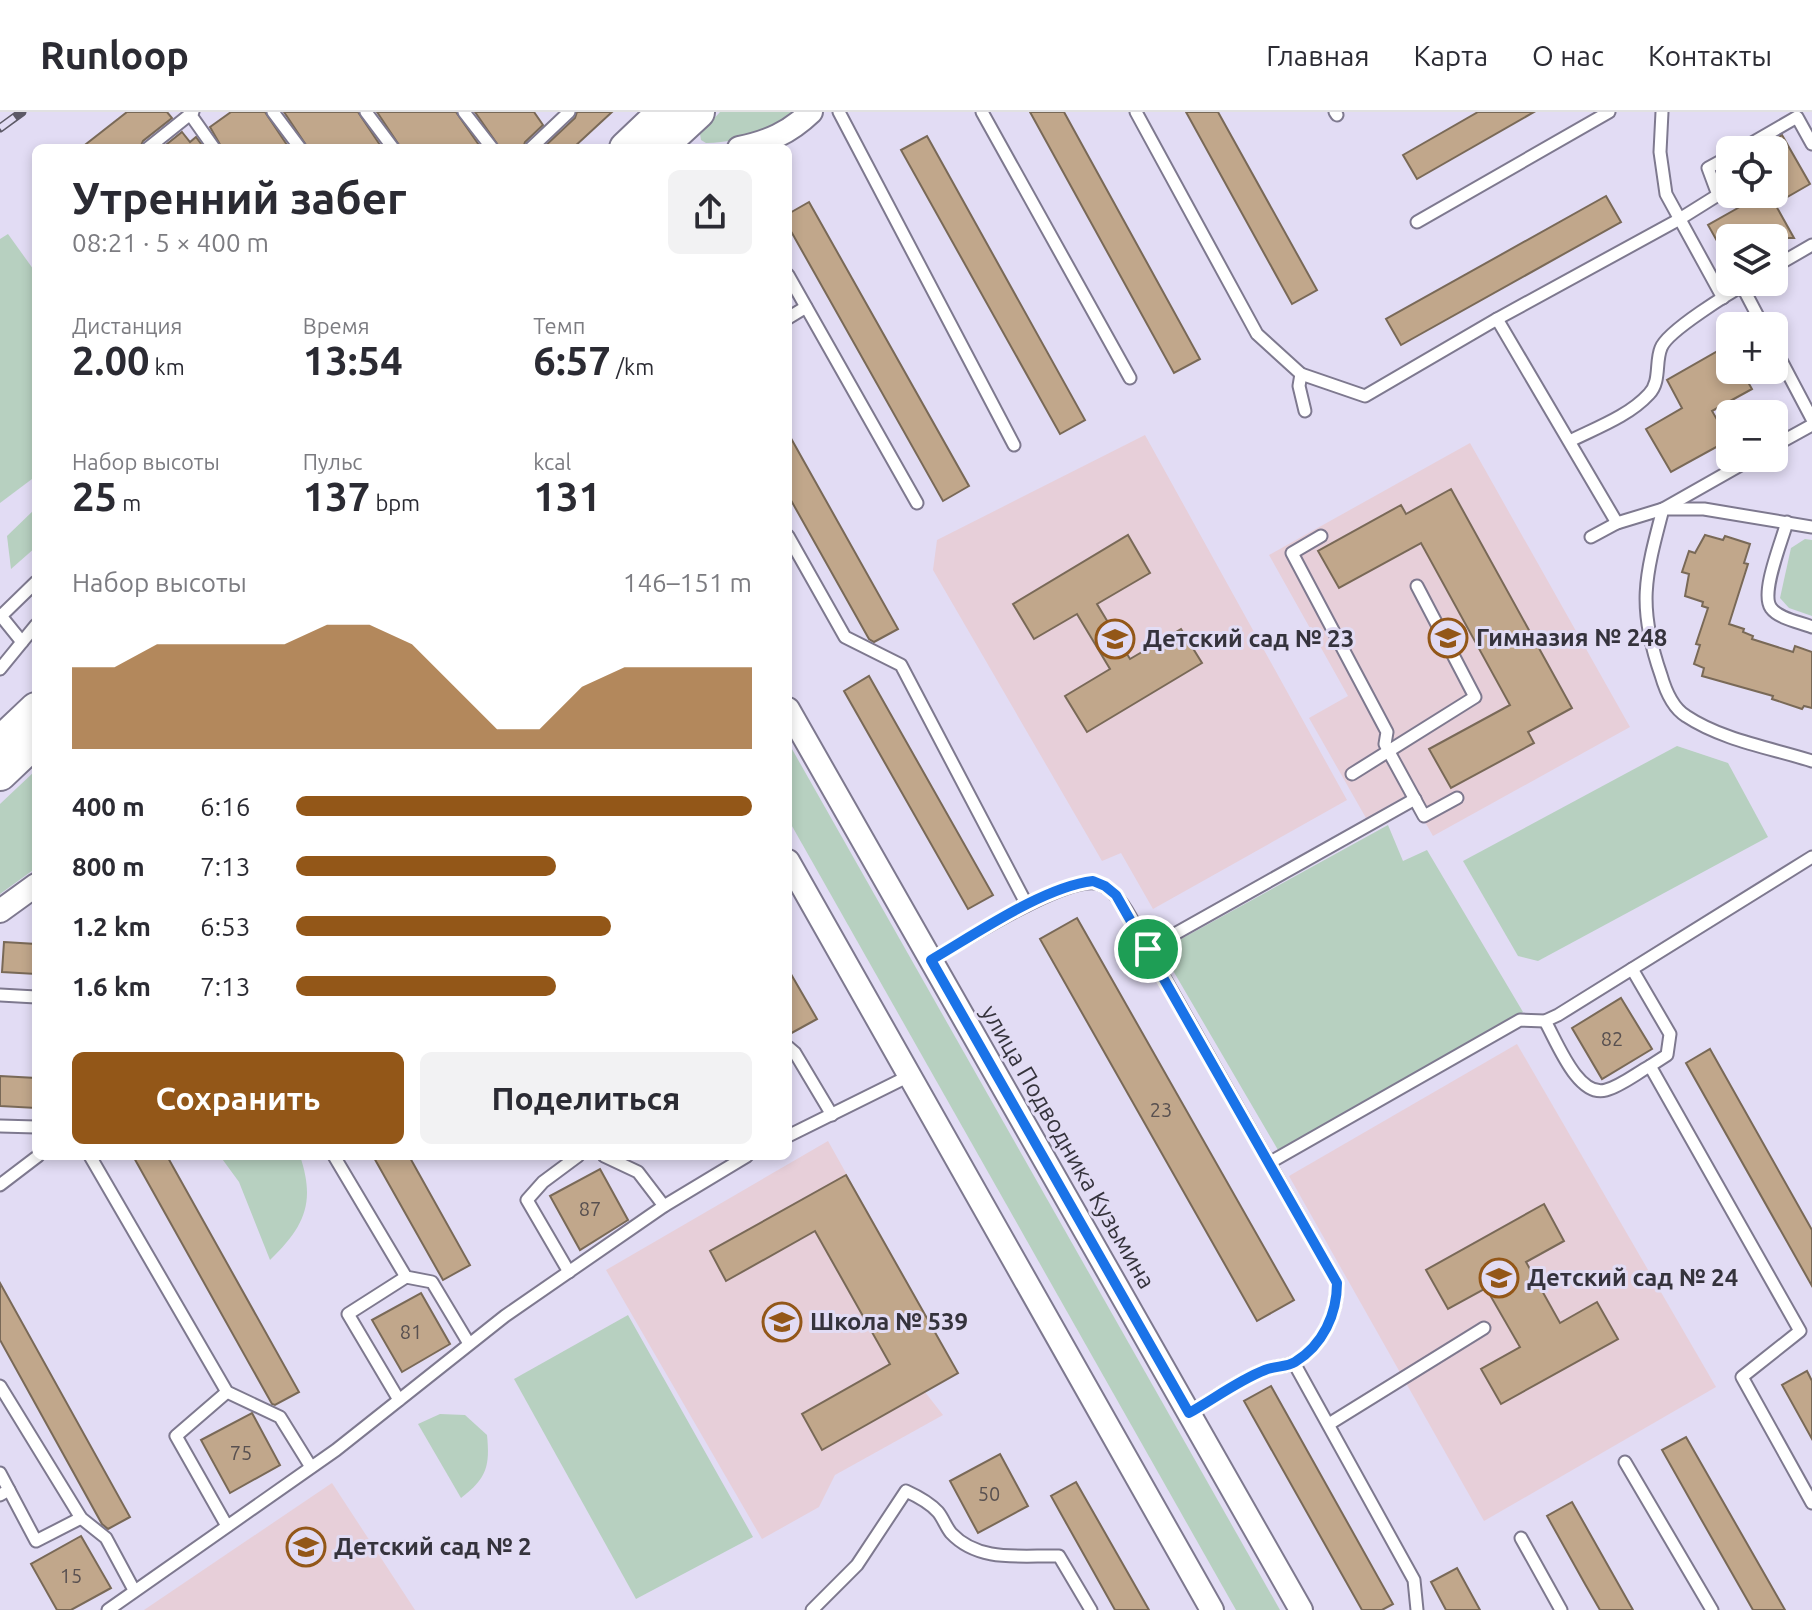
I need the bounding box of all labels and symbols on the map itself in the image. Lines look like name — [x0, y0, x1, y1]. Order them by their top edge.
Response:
school or university icon: Гимназия № 248 — [1427, 617, 1469, 659]
school or university icon: Детский сад № 23 — [1094, 618, 1136, 660]
place label: Гимназия № 248 — [1476, 624, 1667, 651]
place label: Детский сад № 23 — [1143, 625, 1354, 652]
pin — [1114, 915, 1182, 983]
street label: улица Подводника Кузьмина — [976, 1000, 1161, 1293]
house number: 82 — [1601, 1027, 1623, 1050]
house number: 23 — [1150, 1098, 1172, 1121]
house number: 87 — [579, 1197, 601, 1220]
school or university icon: Детский сад № 24 — [1478, 1257, 1520, 1299]
place label: Детский сад № 24 — [1527, 1264, 1738, 1291]
school or university icon: Школа № 539 — [761, 1301, 803, 1343]
place label: Школа № 539 — [810, 1308, 968, 1335]
house number: 81 — [400, 1320, 422, 1343]
house number: 75 — [230, 1441, 252, 1464]
house number: 50 — [978, 1482, 1000, 1505]
school or university icon: Детский сад № 2 — [285, 1526, 327, 1568]
place label: Детский сад № 2 — [334, 1533, 532, 1560]
house number: 15 — [60, 1564, 82, 1587]

